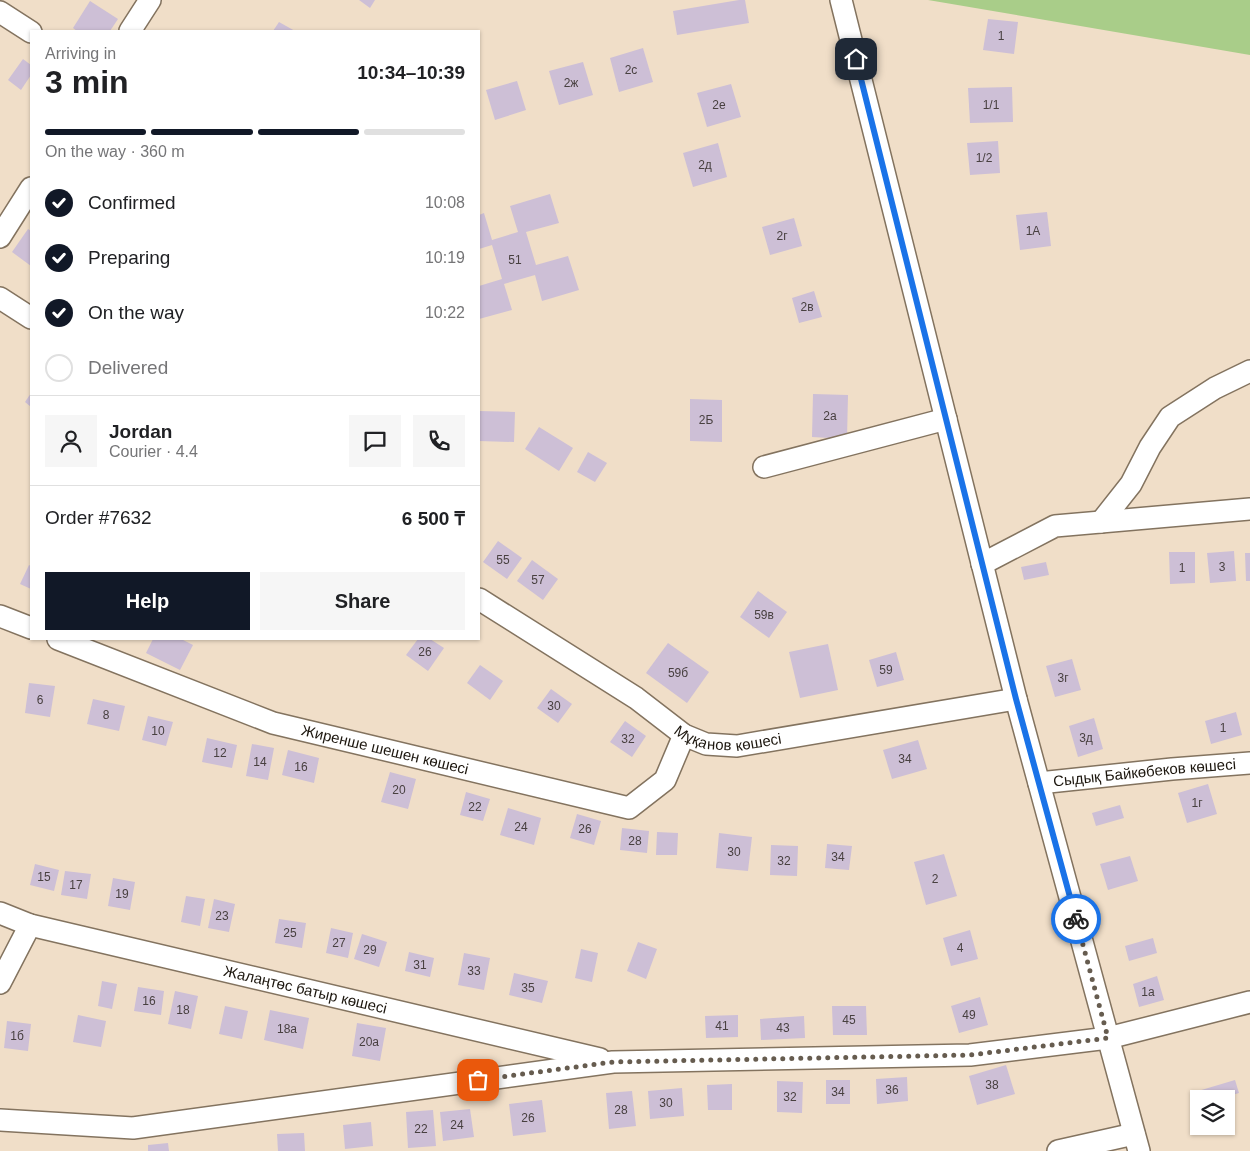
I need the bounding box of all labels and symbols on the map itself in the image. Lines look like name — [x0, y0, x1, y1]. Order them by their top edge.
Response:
house number: 1 — [998, 29, 1005, 43]
pin — [835, 38, 877, 80]
house number: 2с — [625, 63, 637, 77]
house number: 2ж — [564, 76, 578, 90]
house number: 2е — [712, 98, 726, 112]
house number: 1/1 — [983, 98, 1000, 112]
house number: 1/2 — [976, 151, 993, 165]
house number: 2д — [698, 158, 712, 172]
house number: 1А — [1026, 224, 1040, 238]
house number: 2г — [776, 229, 788, 243]
house number: 51 — [508, 253, 522, 267]
house number: 2в — [800, 300, 814, 314]
house number: 2а — [823, 409, 837, 423]
house number: 2Б — [699, 413, 713, 427]
house number: 55 — [496, 553, 510, 567]
house number: 3 — [1219, 560, 1226, 574]
house number: 1 — [1179, 561, 1186, 575]
house number: 57 — [531, 573, 545, 587]
house number: 59в — [754, 608, 774, 622]
house number: 26 — [418, 645, 432, 659]
house number: 59 — [879, 663, 893, 677]
house number: 59б — [668, 666, 688, 680]
house number: 3г — [1057, 671, 1069, 685]
house number: 6 — [37, 693, 44, 707]
house number: 30 — [547, 699, 561, 713]
house number: 8 — [103, 708, 110, 722]
street label: Жиренше шешен көшесі — [300, 721, 470, 777]
house number: 1 — [1220, 721, 1227, 735]
street label: Мұқанов көшесі — [671, 722, 783, 754]
house number: 10 — [151, 724, 165, 738]
house number: 3д — [1079, 731, 1093, 745]
house number: 32 — [621, 732, 635, 746]
house number: 12 — [213, 746, 227, 760]
house number: 34 — [898, 752, 912, 766]
house number: 14 — [253, 755, 267, 769]
street label: Сыдық Байкөбеков көшесі — [1052, 755, 1236, 789]
house number: 16 — [294, 760, 308, 774]
house number: 20 — [392, 783, 406, 797]
house number: 1г — [1191, 796, 1203, 810]
house number: 22 — [468, 800, 482, 814]
house number: 24 — [514, 820, 528, 834]
house number: 26 — [578, 822, 592, 836]
house number: 28 — [628, 834, 642, 848]
house number: 30 — [727, 845, 741, 859]
house number: 34 — [831, 850, 845, 864]
house number: 32 — [777, 854, 791, 868]
house number: 15 — [37, 870, 51, 884]
house number: 2 — [932, 872, 939, 886]
house number: 17 — [69, 878, 83, 892]
house number: 19 — [115, 887, 129, 901]
courier — [1051, 894, 1101, 944]
house number: 23 — [215, 909, 229, 923]
house number: 25 — [283, 926, 297, 940]
house number: 27 — [332, 936, 346, 950]
house number: 4 — [957, 941, 964, 955]
house number: 29 — [363, 943, 377, 957]
house number: 31 — [413, 958, 427, 972]
street label: Жалаңтөс батыр көшесі — [222, 962, 389, 1017]
house number: 33 — [467, 964, 481, 978]
house number: 35 — [521, 981, 535, 995]
house number: 1а — [1141, 985, 1155, 999]
house number: 16 — [142, 994, 156, 1008]
house number: 18 — [176, 1003, 190, 1017]
house number: 49 — [962, 1008, 976, 1022]
house number: 45 — [842, 1013, 856, 1027]
house number: 41 — [715, 1019, 729, 1033]
house number: 43 — [776, 1021, 790, 1035]
house number: 18а — [277, 1022, 297, 1036]
house number: 1б — [10, 1029, 24, 1043]
house number: 20а — [359, 1035, 379, 1049]
pin — [457, 1059, 499, 1101]
house number: 38 — [985, 1078, 999, 1092]
house number: 36 — [885, 1083, 899, 1097]
house number: 34 — [831, 1085, 845, 1099]
house number: 32 — [783, 1090, 797, 1104]
house number: 30 — [659, 1096, 673, 1110]
house number: 28 — [614, 1103, 628, 1117]
house number: 26 — [521, 1111, 535, 1125]
house number: 24 — [450, 1118, 464, 1132]
house number: 22 — [414, 1122, 428, 1136]

